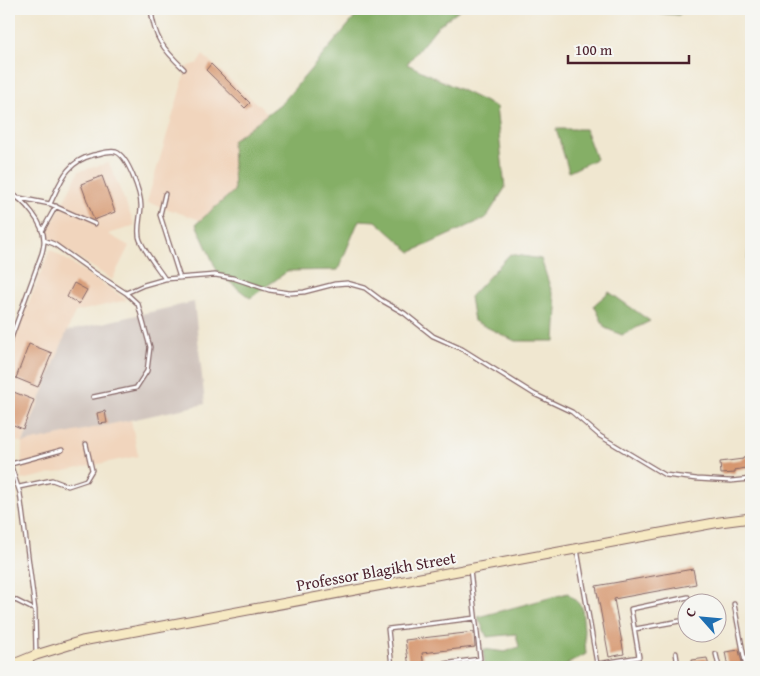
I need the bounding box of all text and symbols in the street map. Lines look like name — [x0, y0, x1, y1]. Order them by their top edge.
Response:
scale bar — [568, 32, 689, 64]
text: 100 m — [575, 39, 613, 60]
street label: Professor Blagikh Street — [294, 545, 458, 597]
north arrow — [678, 594, 728, 644]
text: С — [680, 604, 701, 620]

